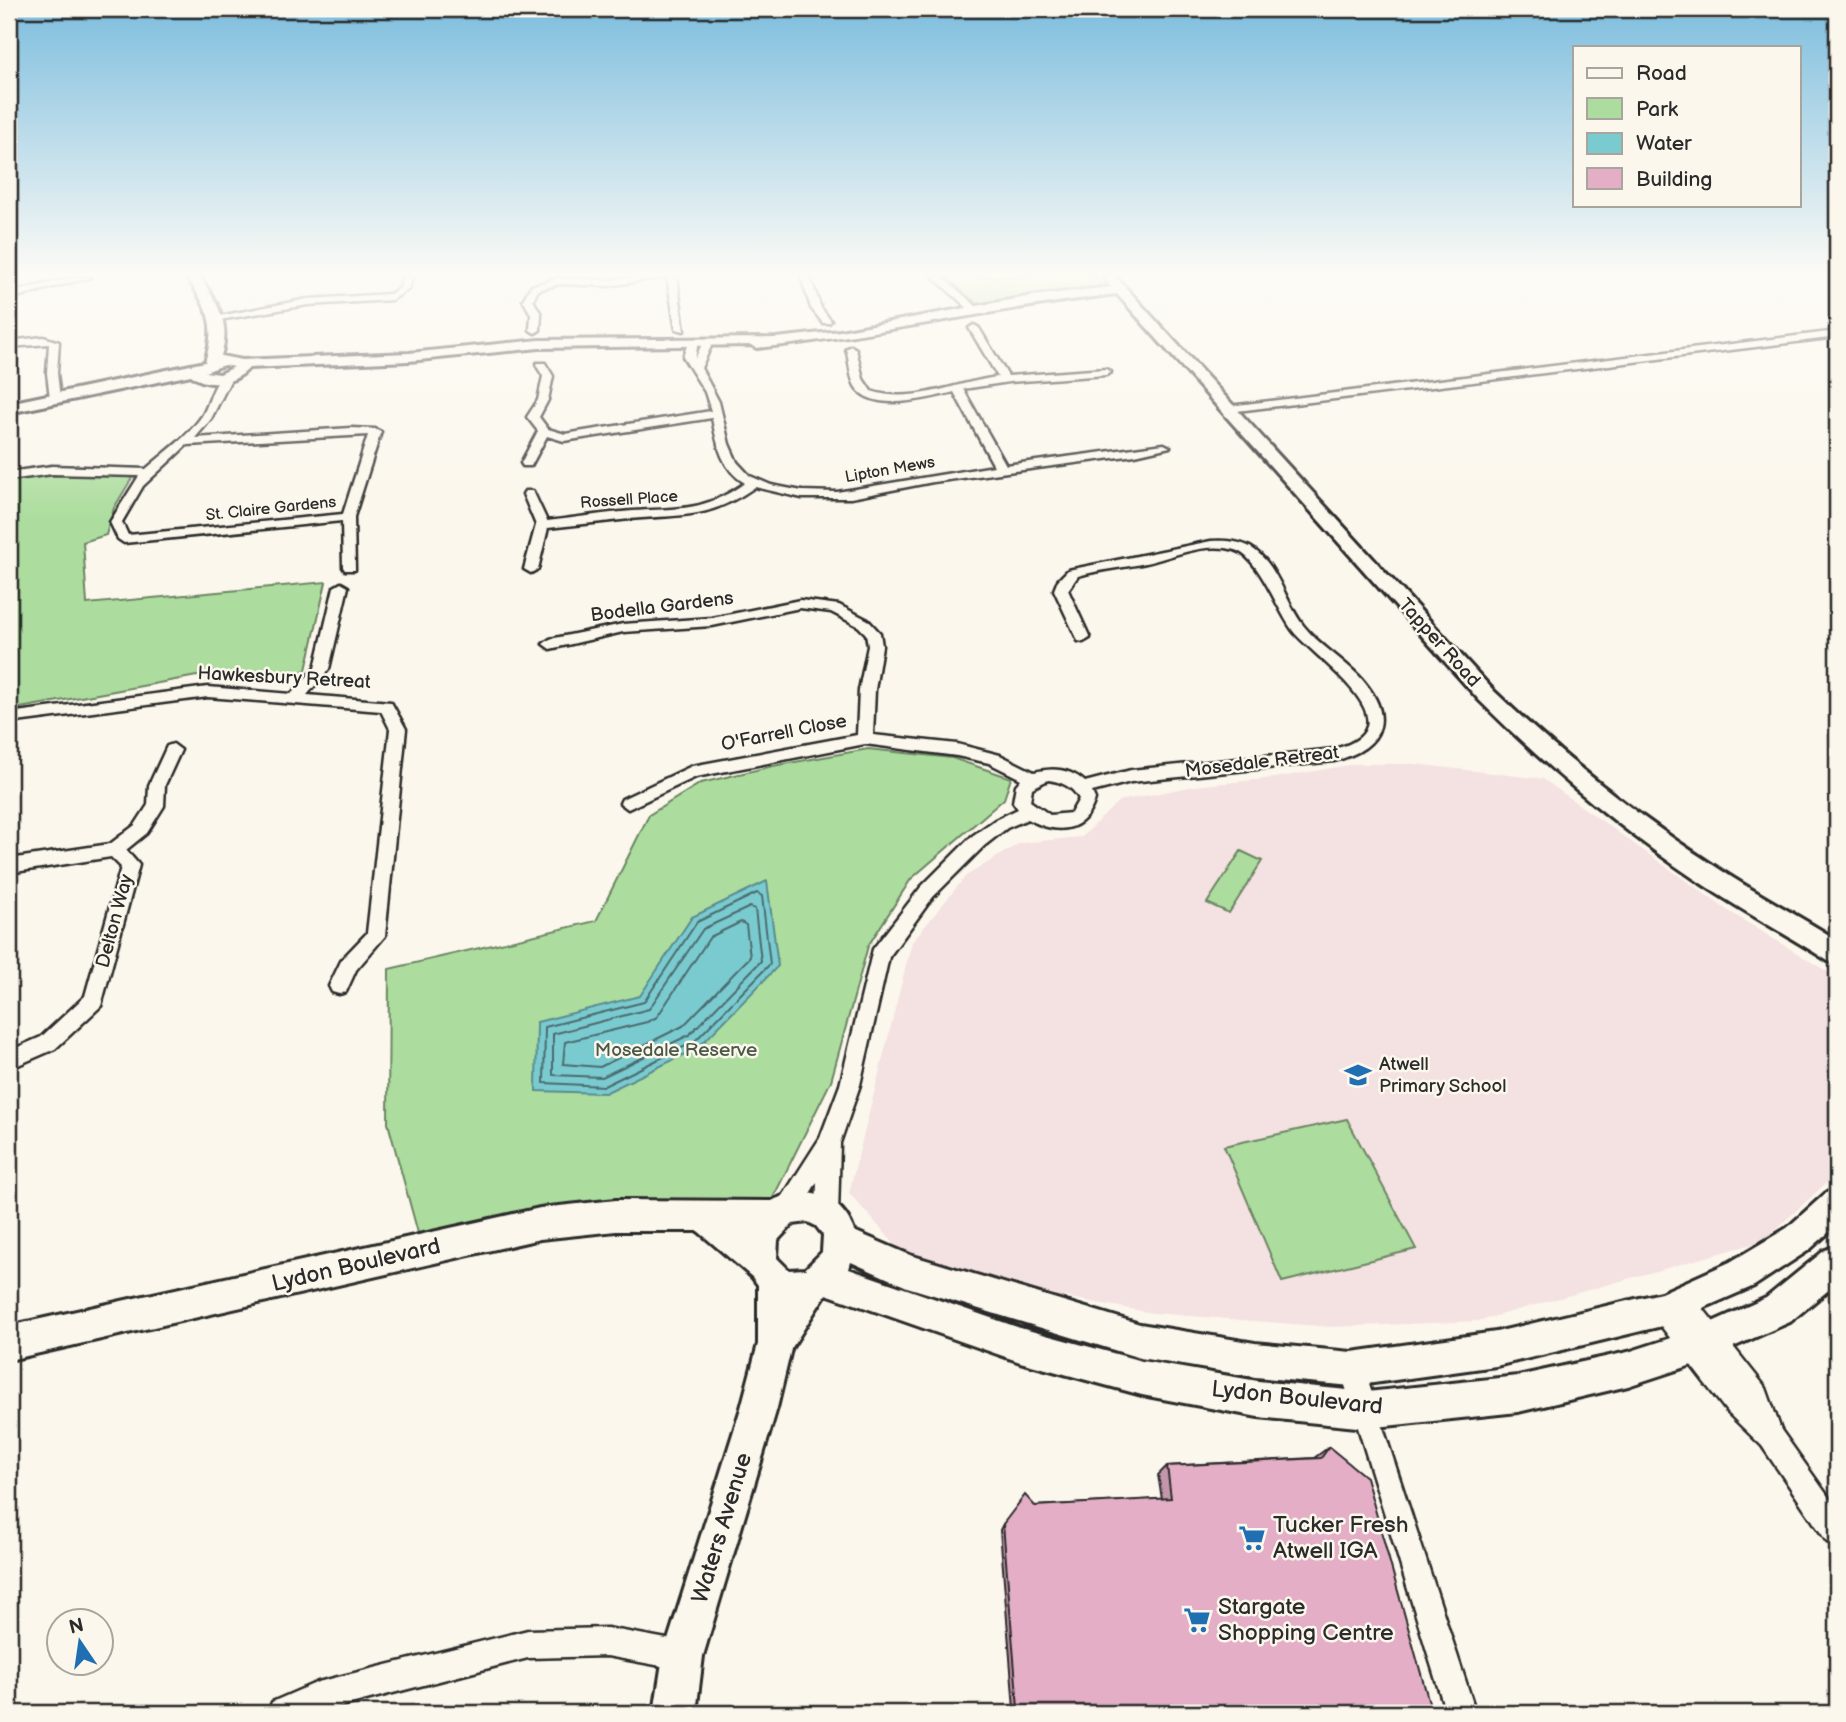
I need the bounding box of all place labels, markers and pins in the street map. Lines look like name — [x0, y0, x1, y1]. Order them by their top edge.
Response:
place label: Atwell Primary School — [1379, 1053, 1507, 1098]
school or university icon: Atwell Primary School — [1343, 1060, 1373, 1090]
place label: Tucker Fresh Atwell IGA — [1273, 1511, 1408, 1565]
supermarket icon: Tucker Fresh Atwell IGA — [1237, 1523, 1267, 1553]
place label: Stargate Shopping Centre — [1218, 1593, 1394, 1647]
supermarket icon: Stargate Shopping Centre — [1182, 1605, 1212, 1635]

